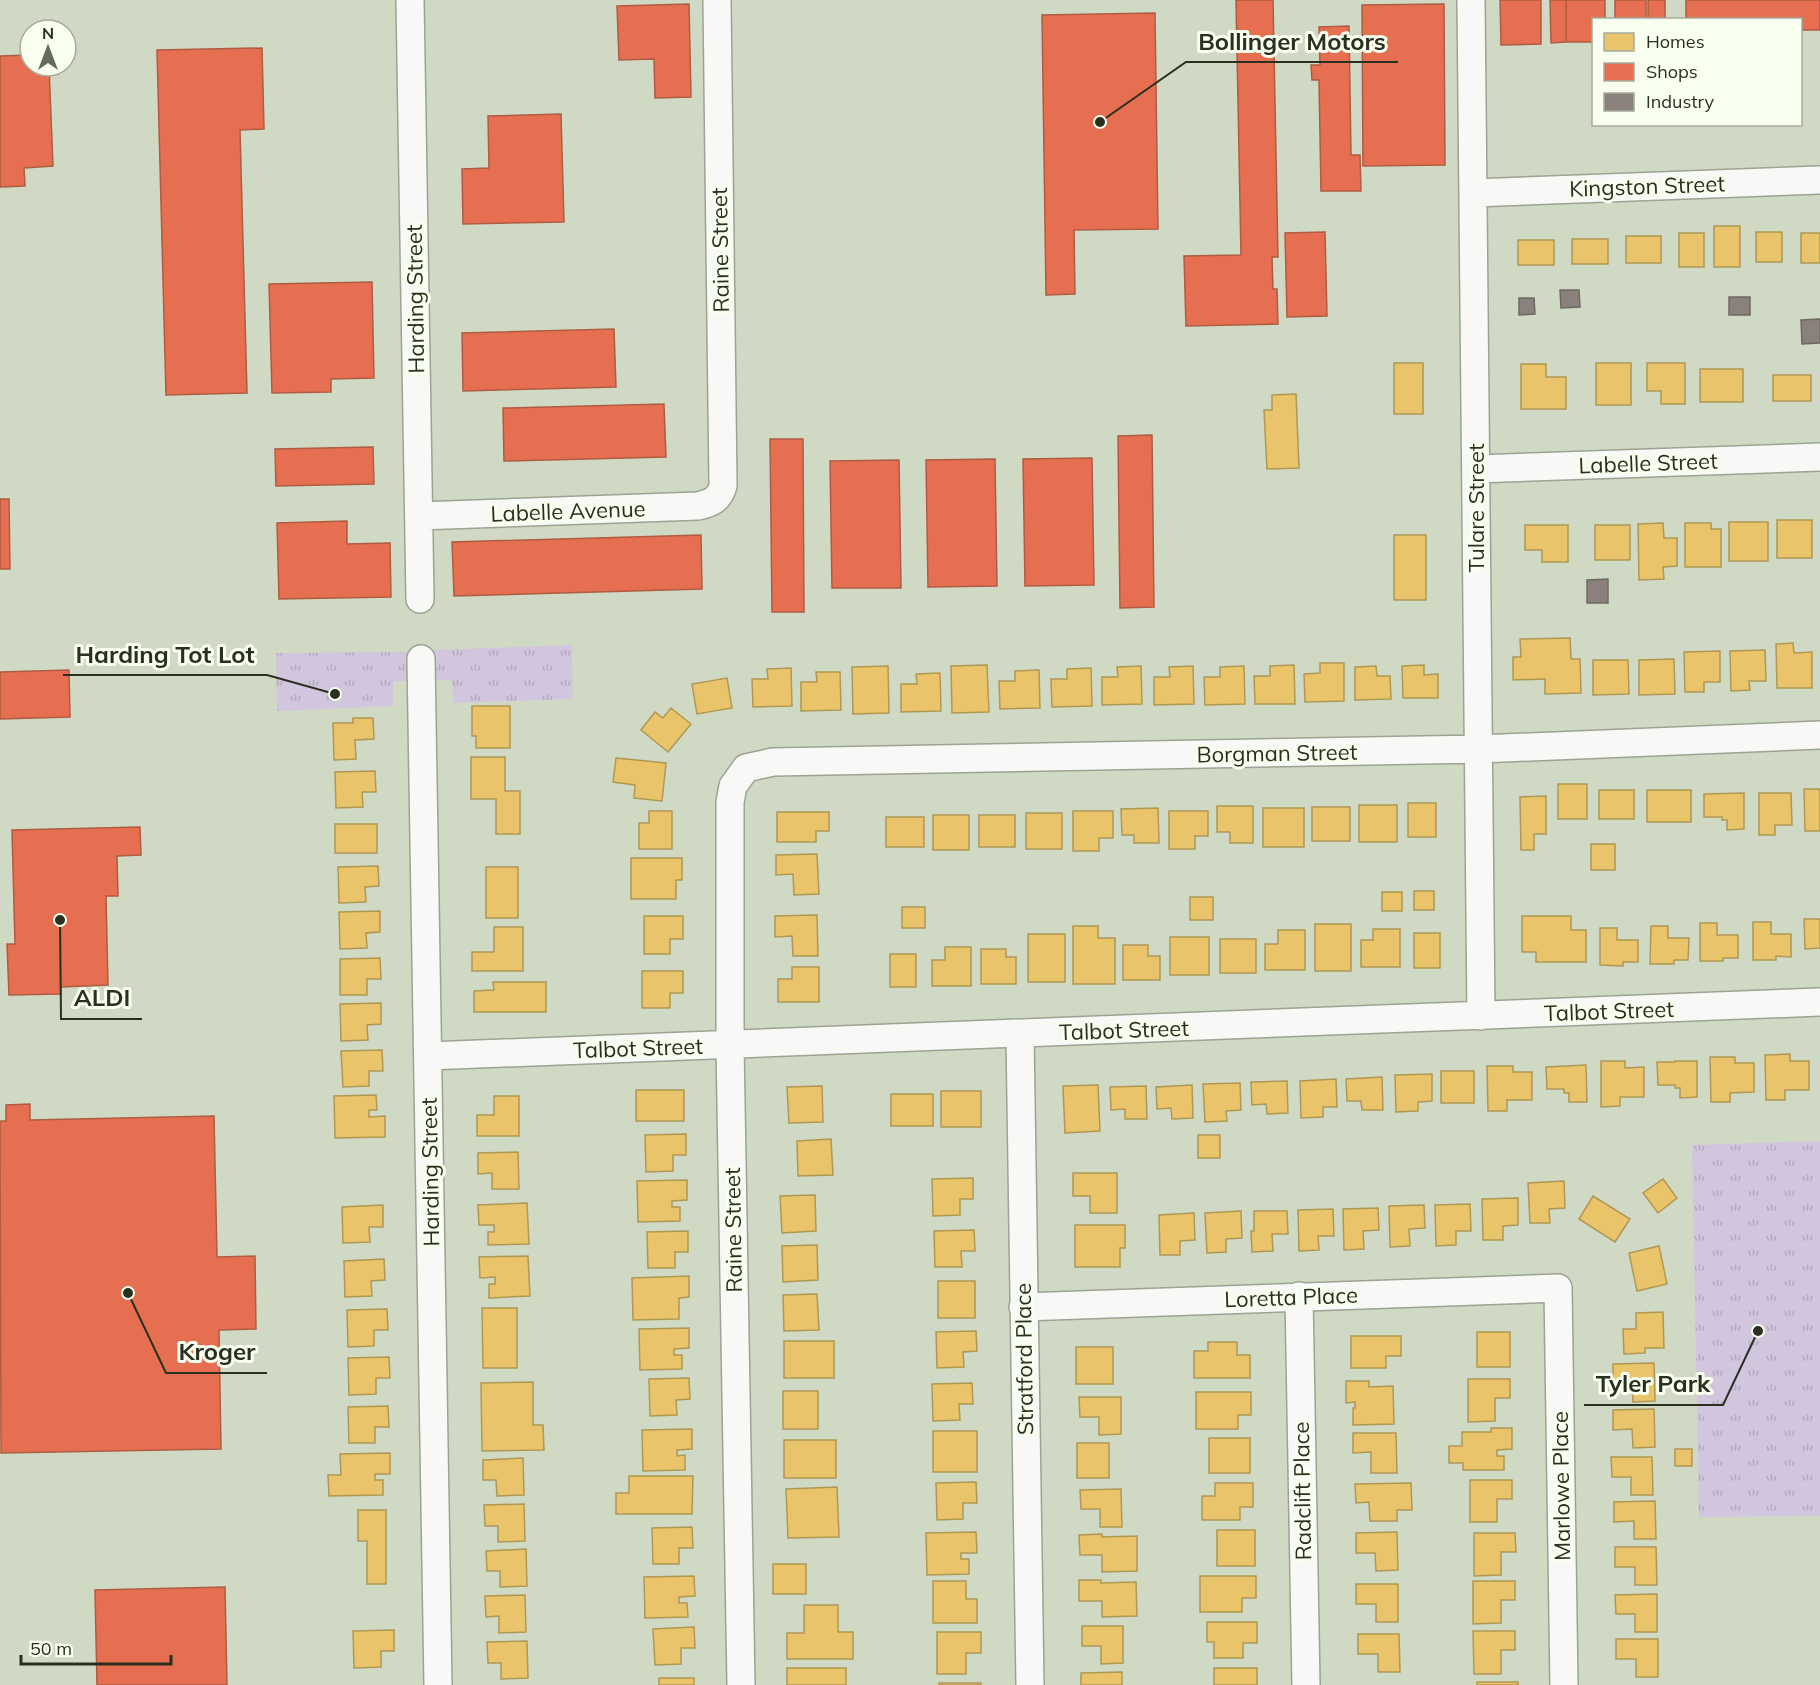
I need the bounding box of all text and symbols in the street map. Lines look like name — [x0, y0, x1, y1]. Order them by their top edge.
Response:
north arrow — [18, 18, 78, 78]
legend — [1592, 18, 1802, 126]
callout: Bollinger Motors — [1186, 20, 1398, 62]
text: N — [42, 23, 54, 43]
text: Bollinger Motors — [1198, 26, 1386, 56]
text: Homes — [1646, 30, 1705, 53]
text: Shops — [1646, 60, 1698, 83]
text: Industry — [1646, 90, 1715, 113]
street label: Kingston Street — [1569, 169, 1726, 203]
street label: Raine Street — [705, 187, 735, 313]
street label: Harding Street — [400, 224, 430, 374]
street label: Tulare Street — [1462, 443, 1490, 573]
street label: Labelle Street — [1578, 447, 1718, 479]
street label: Labelle Avenue — [490, 494, 646, 528]
callout: Harding Tot Lot — [63, 633, 267, 675]
text: Harding Tot Lot — [75, 639, 255, 669]
street label: Borgman Street — [1196, 738, 1358, 768]
callout: ALDI — [61, 977, 142, 1019]
text: ALDI — [74, 982, 130, 1012]
street label: Talbot Street — [1544, 995, 1675, 1027]
street label: Talbot Street — [1059, 1014, 1190, 1046]
street label: Talbot Street — [573, 1032, 704, 1064]
street label: Harding Street — [415, 1097, 445, 1247]
street label: Raine Street — [718, 1167, 748, 1293]
street label: Loretta Place — [1224, 1281, 1358, 1313]
street label: Stratford Place — [1009, 1283, 1039, 1435]
callout: Kroger — [166, 1331, 267, 1373]
text: Kroger — [179, 1336, 256, 1366]
callout: Tyler Park — [1584, 1363, 1723, 1405]
text: Tyler Park — [1596, 1368, 1711, 1398]
street label: Marlowe Place — [1546, 1411, 1576, 1561]
street label: Radclift Place — [1287, 1421, 1317, 1561]
scale bar — [21, 1628, 171, 1666]
text: 50 m — [30, 1637, 72, 1660]

